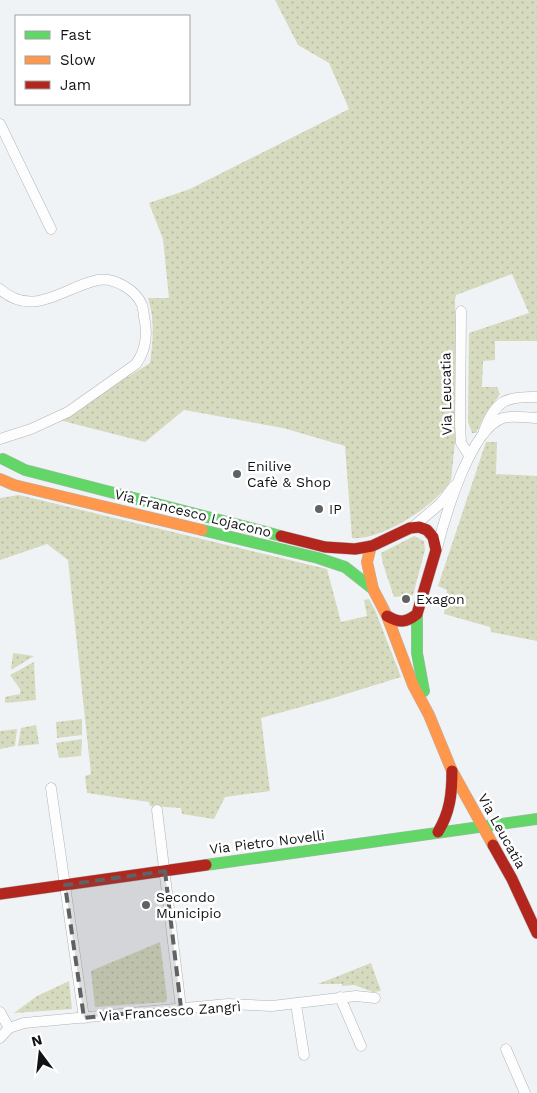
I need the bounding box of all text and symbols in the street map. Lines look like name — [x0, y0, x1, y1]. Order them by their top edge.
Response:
legend — [15, 15, 190, 105]
text: Fast — [60, 26, 92, 44]
text: Slow — [60, 51, 96, 69]
text: Jam — [60, 76, 91, 94]
street label: Via Leucatia — [437, 352, 455, 436]
place label: Enilive Cafè & Shop — [247, 458, 331, 490]
marker: Enilive Cafè & Shop — [231, 468, 243, 480]
street label: Via Francesco Lojacono — [113, 486, 273, 540]
place label: IP — [329, 501, 342, 517]
marker: IP — [313, 503, 325, 515]
place label: Exagon — [416, 591, 465, 607]
marker: Exagon — [400, 593, 412, 605]
street label: Via Leucatia — [475, 791, 529, 871]
street label: Via Pietro Novelli — [208, 827, 326, 857]
place label: Secondo Municipio — [156, 889, 221, 921]
marker: Secondo Municipio — [140, 899, 152, 911]
street label: Via Francesco Zangrì — [99, 998, 241, 1024]
north arrow — [15, 1028, 65, 1078]
text: N — [30, 1031, 44, 1050]

